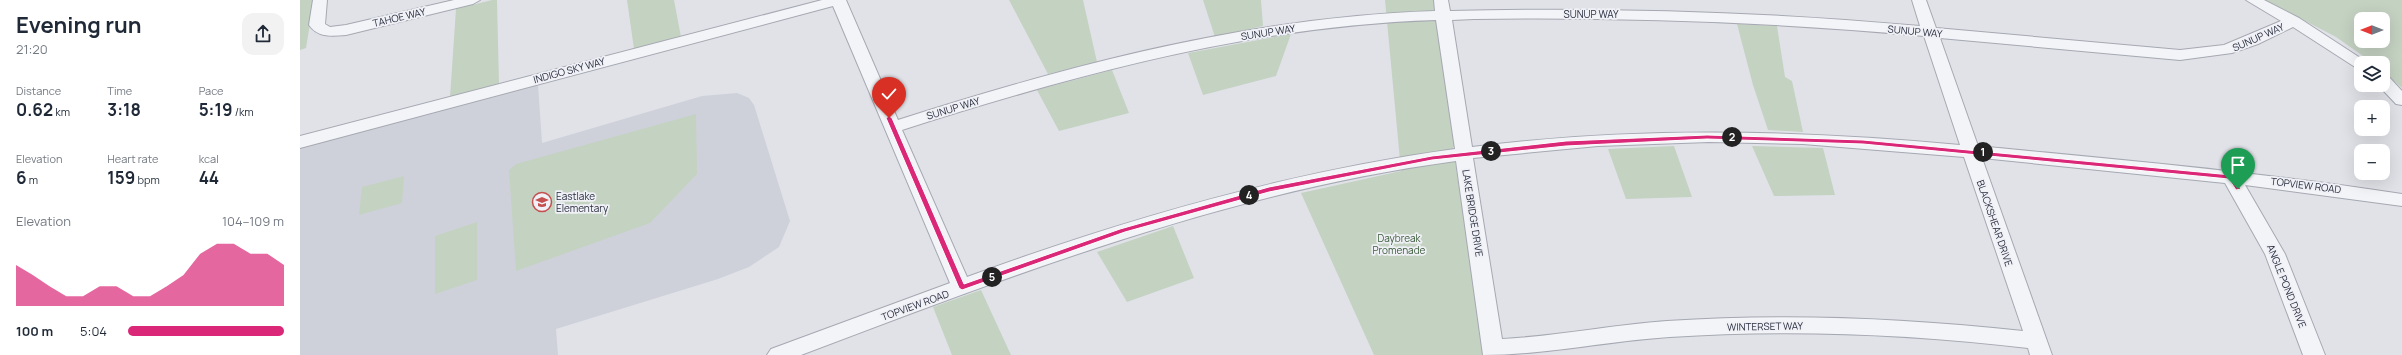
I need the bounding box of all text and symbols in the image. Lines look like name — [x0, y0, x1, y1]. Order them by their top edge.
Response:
street label: TAHOE WAY — [371, 4, 427, 30]
street label: SUNUP WAY — [1563, 7, 1619, 21]
text: Evening run — [16, 10, 141, 40]
north arrow — [2354, 12, 2390, 48]
map controls — [2354, 12, 2390, 180]
button: share — [242, 13, 284, 55]
street label: SUNUP WAY — [2230, 19, 2286, 55]
street label: SUNUP WAY — [1240, 21, 1297, 43]
street label: SUNUP WAY — [1887, 22, 1943, 40]
text: 21:20 — [16, 40, 48, 58]
street label: INDIGO SKY WAY — [532, 54, 607, 86]
button: layers — [2354, 56, 2390, 92]
pin — [872, 77, 906, 118]
text: Distance — [16, 83, 61, 98]
text: Time — [107, 83, 132, 98]
text: Pace — [199, 83, 224, 98]
icon: check — [878, 83, 900, 105]
street label: SUNUP WAY — [925, 93, 982, 123]
text: 0.62 — [16, 98, 53, 121]
text: 3:18 — [107, 98, 141, 121]
text: 5:19 — [199, 98, 232, 121]
button: + — [2354, 100, 2390, 136]
text: km — [53, 104, 70, 119]
text: /km — [232, 104, 254, 119]
pin: 2 — [1722, 127, 1742, 147]
text: 2 — [1729, 129, 1735, 144]
pin: 3 — [1481, 141, 1501, 161]
pin: 1 — [1973, 142, 1993, 162]
text: 3 — [1488, 143, 1494, 158]
text: 1 — [1981, 144, 1985, 159]
button: − — [2354, 144, 2390, 180]
pin — [2221, 148, 2255, 189]
text: Elevation — [16, 151, 62, 166]
text: Heart rate — [107, 151, 158, 166]
text: kcal — [199, 151, 219, 166]
icon: arrive — [2227, 154, 2249, 176]
text: 6 — [16, 166, 27, 189]
text: 159 — [107, 166, 135, 189]
text: 44 — [199, 166, 219, 189]
street label: LAKE BRIDGE DRIVE — [1459, 168, 1487, 258]
text: m — [27, 172, 38, 187]
text: bpm — [135, 172, 160, 187]
street label: TOPVIEW ROAD — [2270, 174, 2342, 196]
street label: BLACKSHEAR DRIVE — [1974, 178, 2016, 268]
pin: 4 — [1239, 185, 1259, 205]
text: 4 — [1246, 187, 1252, 202]
place label: Eastlake Elementary — [556, 189, 609, 215]
school or university icon: Eastlake Elementary — [531, 191, 553, 213]
text: Elevation — [16, 212, 71, 230]
text: 104–109 m — [222, 212, 284, 230]
park label: Daybreak Promenade — [1373, 231, 1426, 257]
street label: ANGLE POND DRIVE — [2264, 242, 2310, 330]
pin: 5 — [982, 267, 1002, 287]
text: 5 — [989, 269, 995, 284]
street label: TOPVIEW ROAD — [879, 286, 951, 324]
street label: WINTERSET WAY — [1727, 318, 1804, 334]
text: 100 m — [16, 322, 53, 340]
text: 5:04 — [80, 322, 107, 340]

